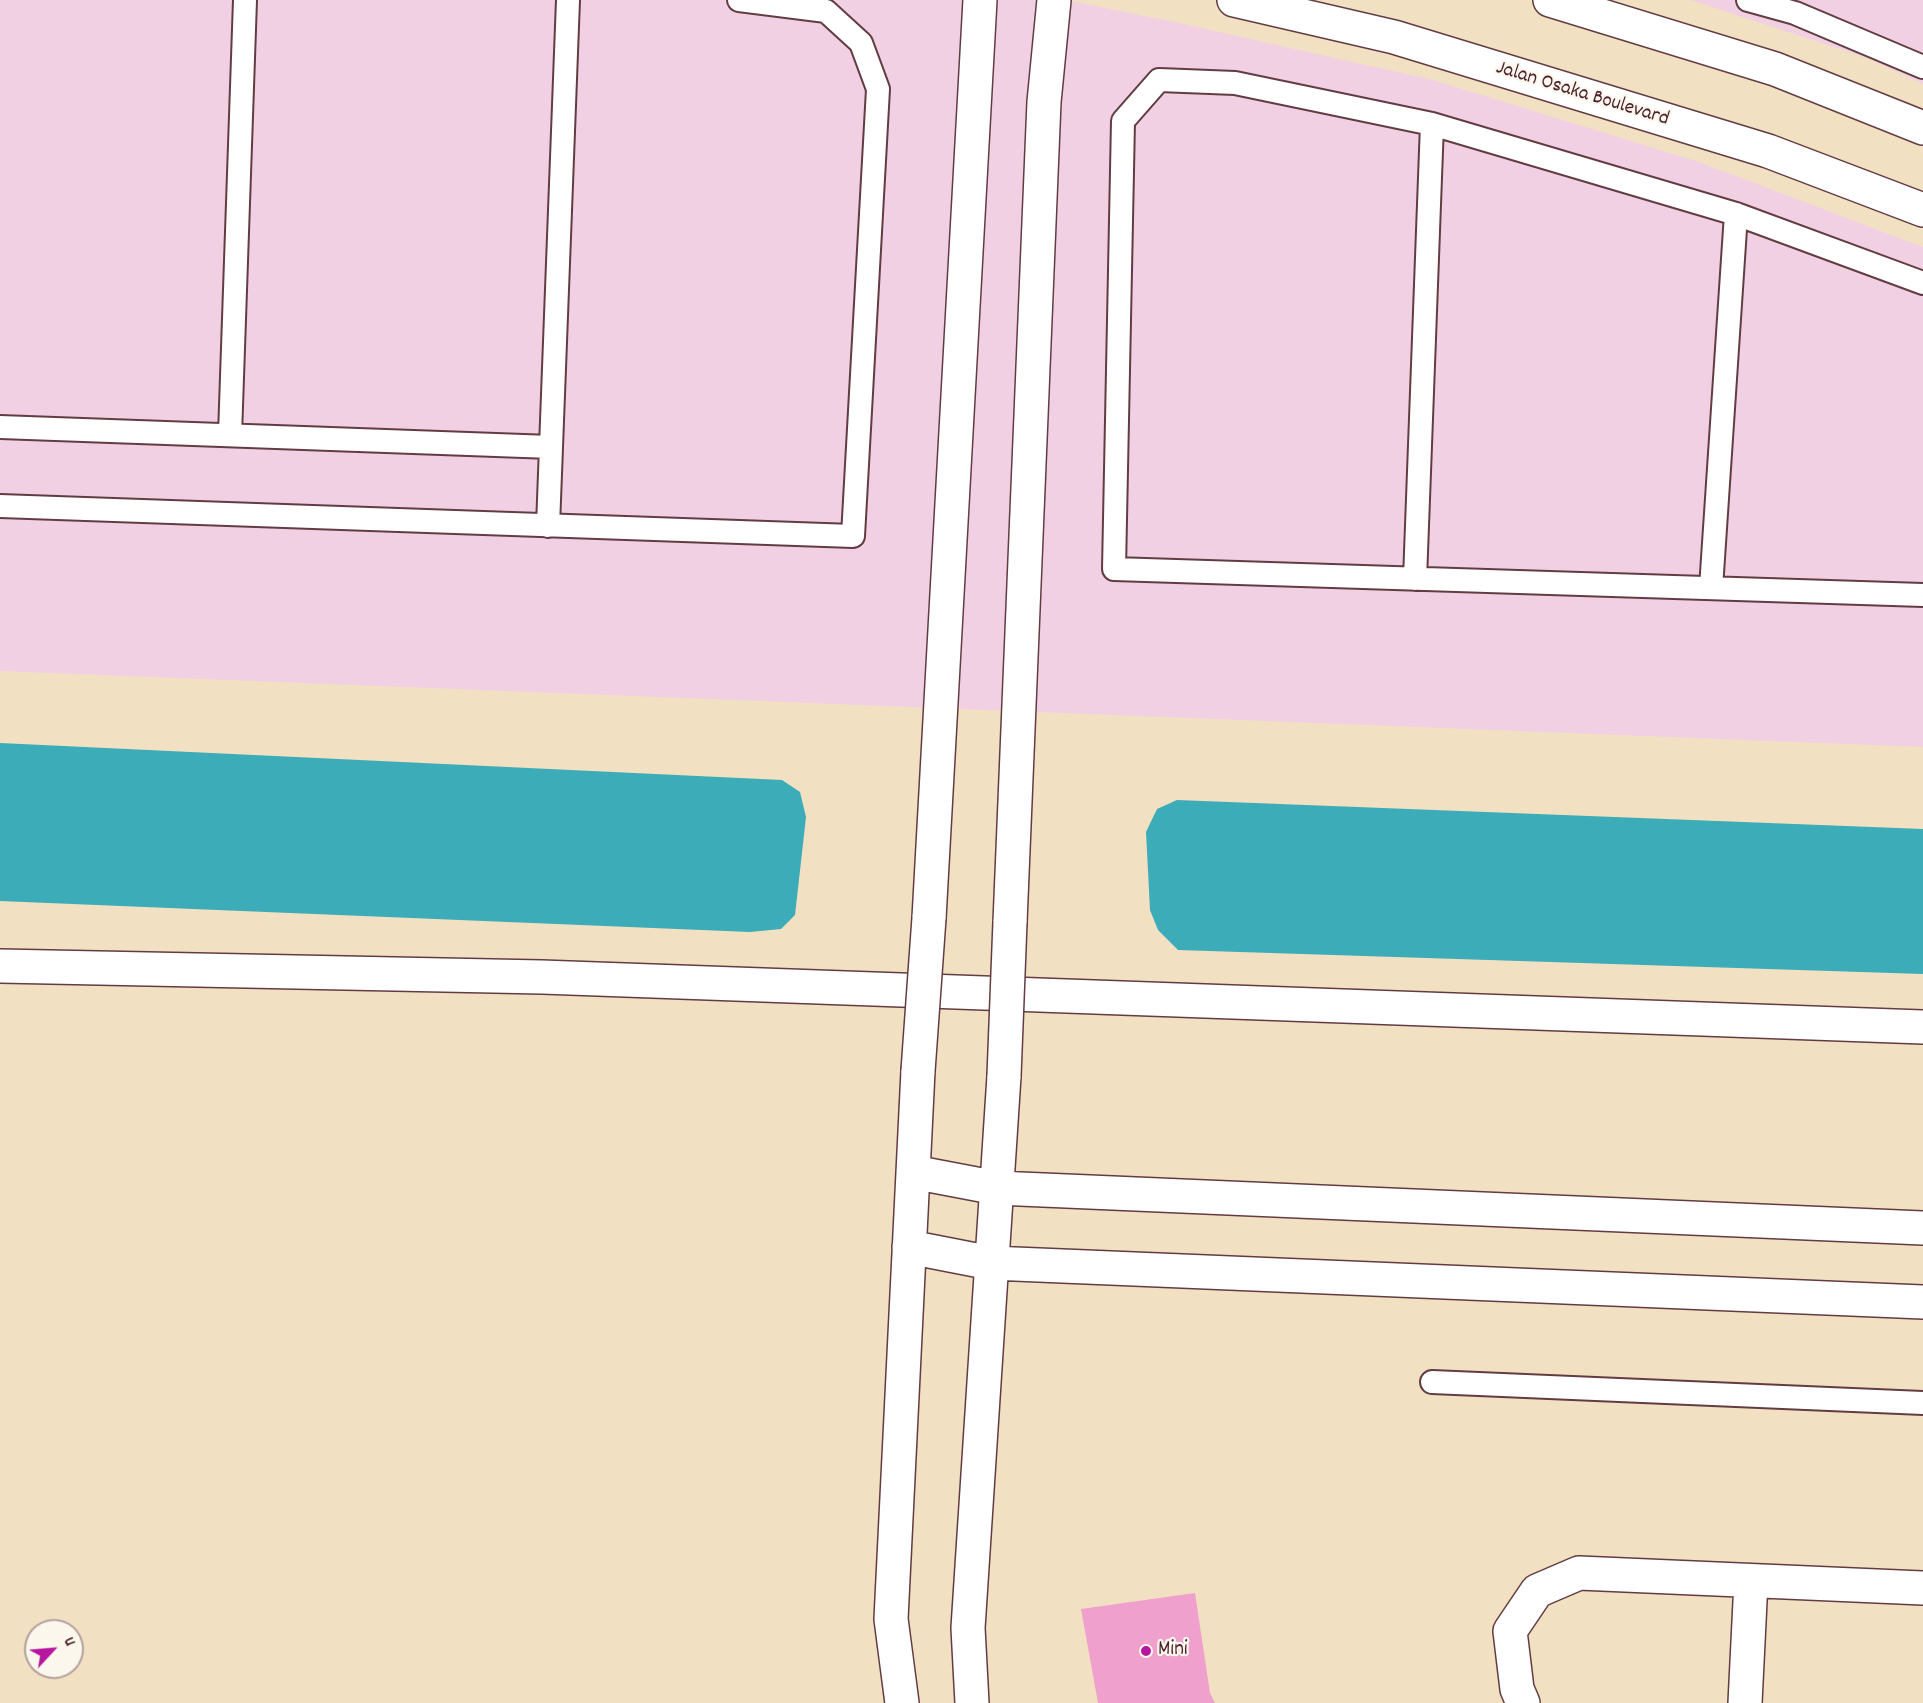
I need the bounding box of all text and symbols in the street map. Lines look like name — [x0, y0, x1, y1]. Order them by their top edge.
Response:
street label: Jalan Osaka Boulevard — [1492, 57, 1672, 133]
north arrow — [24, 1619, 84, 1679]
text: U — [57, 1633, 81, 1650]
place label: Mini — [1158, 1638, 1188, 1664]
marker: Mini — [1139, 1644, 1153, 1658]

